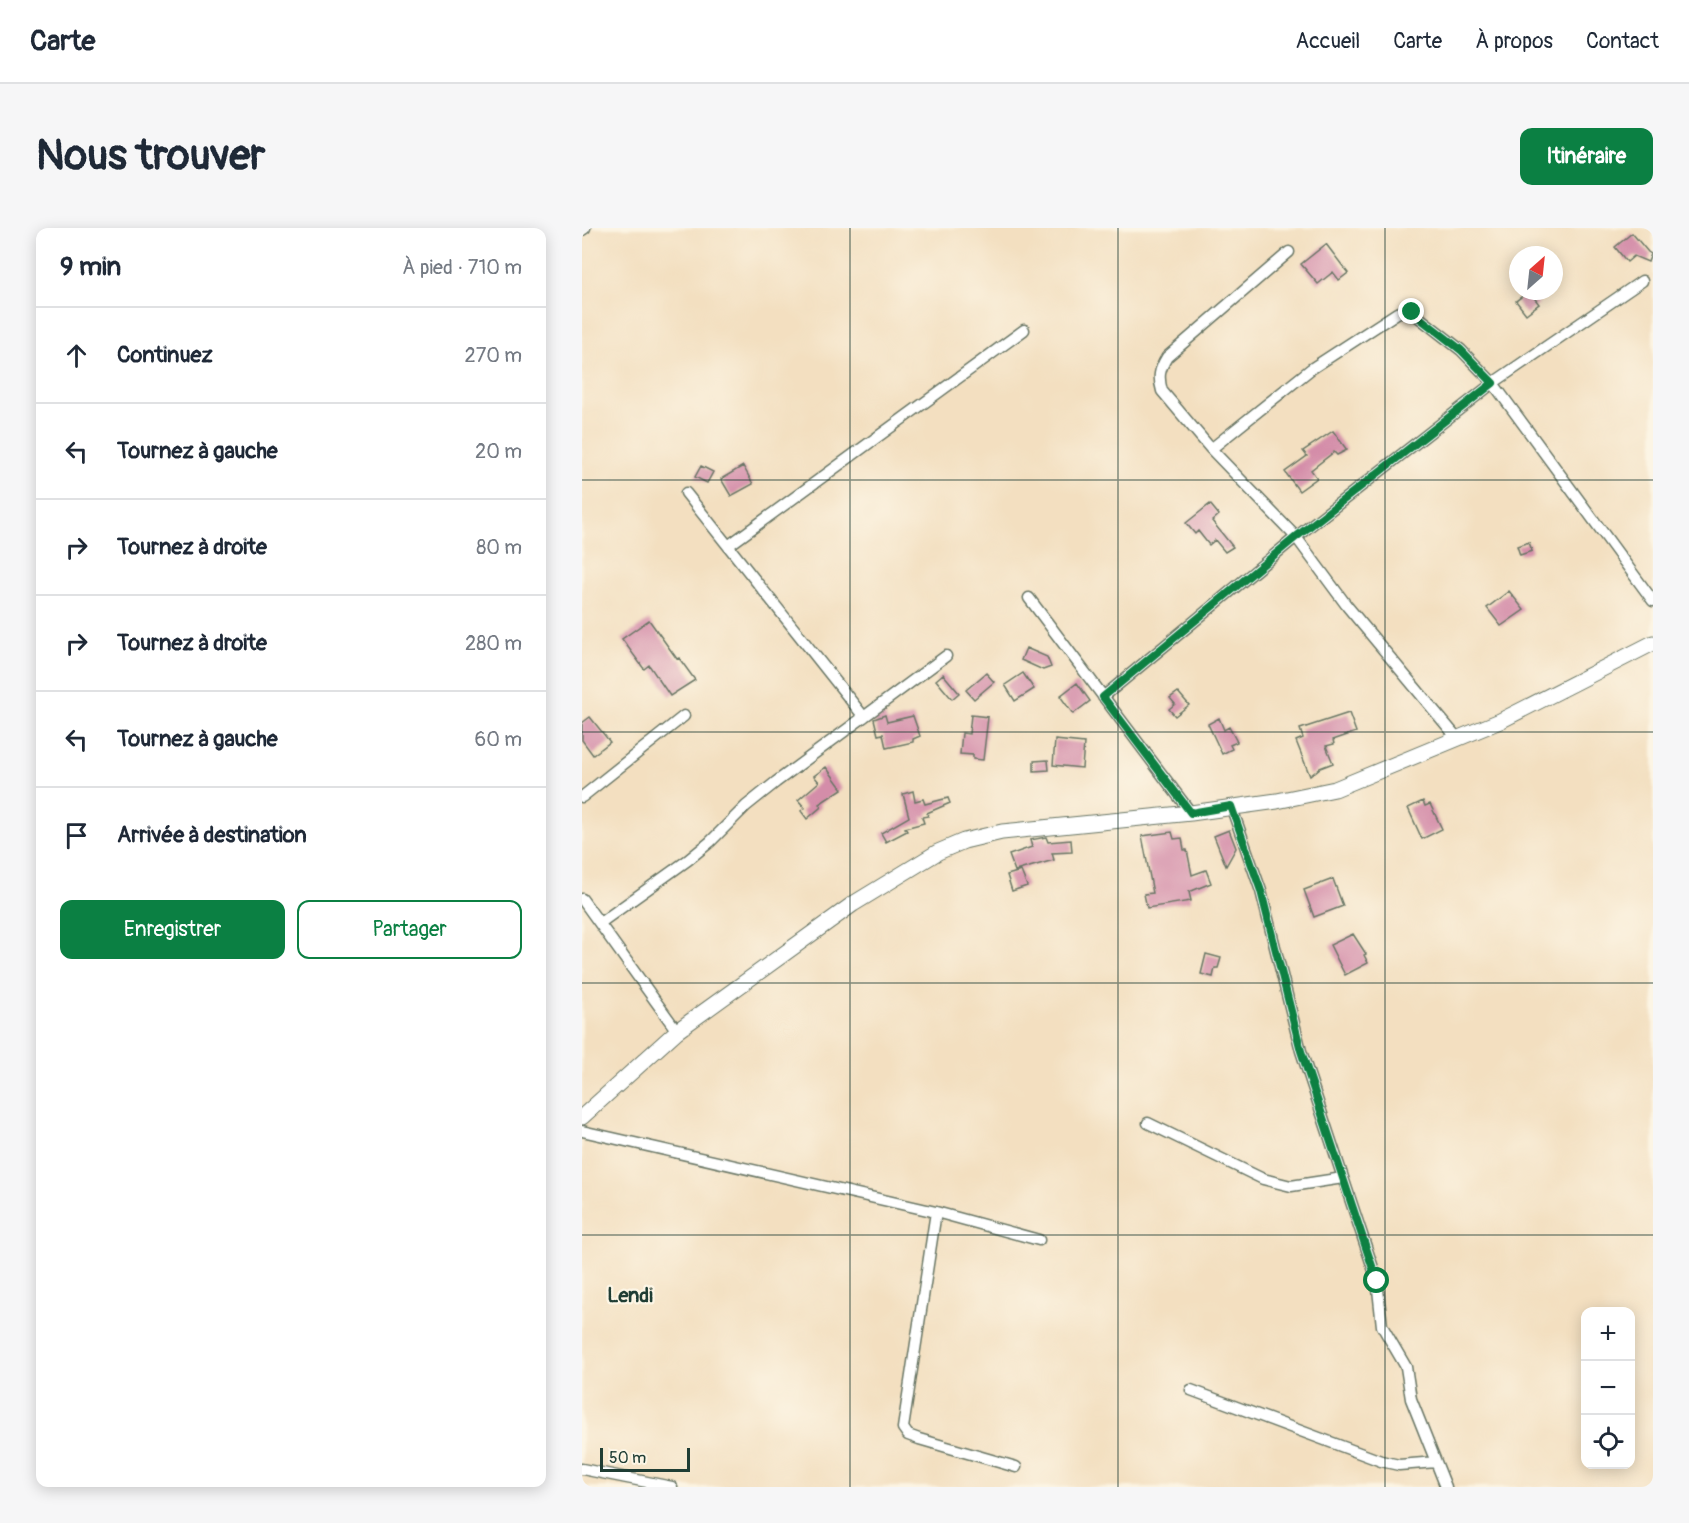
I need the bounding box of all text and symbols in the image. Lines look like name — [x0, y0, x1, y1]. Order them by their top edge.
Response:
text: Carte — [30, 24, 95, 59]
text: Accueil — [1296, 28, 1360, 55]
text: Carte — [1393, 28, 1442, 55]
text: À propos — [1475, 28, 1553, 55]
text: Contact — [1586, 28, 1659, 55]
button: Itinéraire — [1520, 128, 1653, 185]
text: Nous trouver — [36, 130, 265, 182]
north arrow — [1509, 246, 1563, 300]
text: 9 min — [60, 251, 121, 283]
text: À pied · 710 m — [402, 255, 522, 280]
route end — [1398, 298, 1424, 324]
icon: ahead — [60, 339, 93, 372]
text: Continuez — [117, 341, 213, 369]
text: 270 m — [464, 343, 522, 368]
icon: left — [60, 435, 93, 468]
text: Tournez à gauche — [117, 437, 278, 465]
text: 20 m — [475, 439, 522, 464]
icon: right — [60, 531, 93, 564]
text: Tournez à droite — [117, 533, 267, 561]
text: 80 m — [476, 535, 522, 560]
icon: right — [60, 627, 93, 660]
text: Tournez à droite — [117, 629, 267, 657]
text: 280 m — [465, 631, 522, 656]
icon: left — [60, 723, 93, 756]
text: Tournez à gauche — [117, 725, 278, 753]
text: 60 m — [475, 727, 522, 752]
icon: arrive — [60, 819, 93, 852]
text: Arrivée à destination — [117, 821, 307, 849]
button: Enregistrer — [60, 900, 285, 959]
button: Partager — [297, 900, 522, 959]
route start — [1363, 1267, 1389, 1293]
district label: Lendi — [607, 1283, 653, 1308]
map controls — [1581, 1307, 1635, 1469]
button: + — [1581, 1307, 1635, 1361]
button: − — [1581, 1361, 1635, 1415]
button: locate — [1581, 1415, 1635, 1469]
scale bar — [600, 1445, 690, 1472]
text: 50 m — [609, 1448, 646, 1468]

